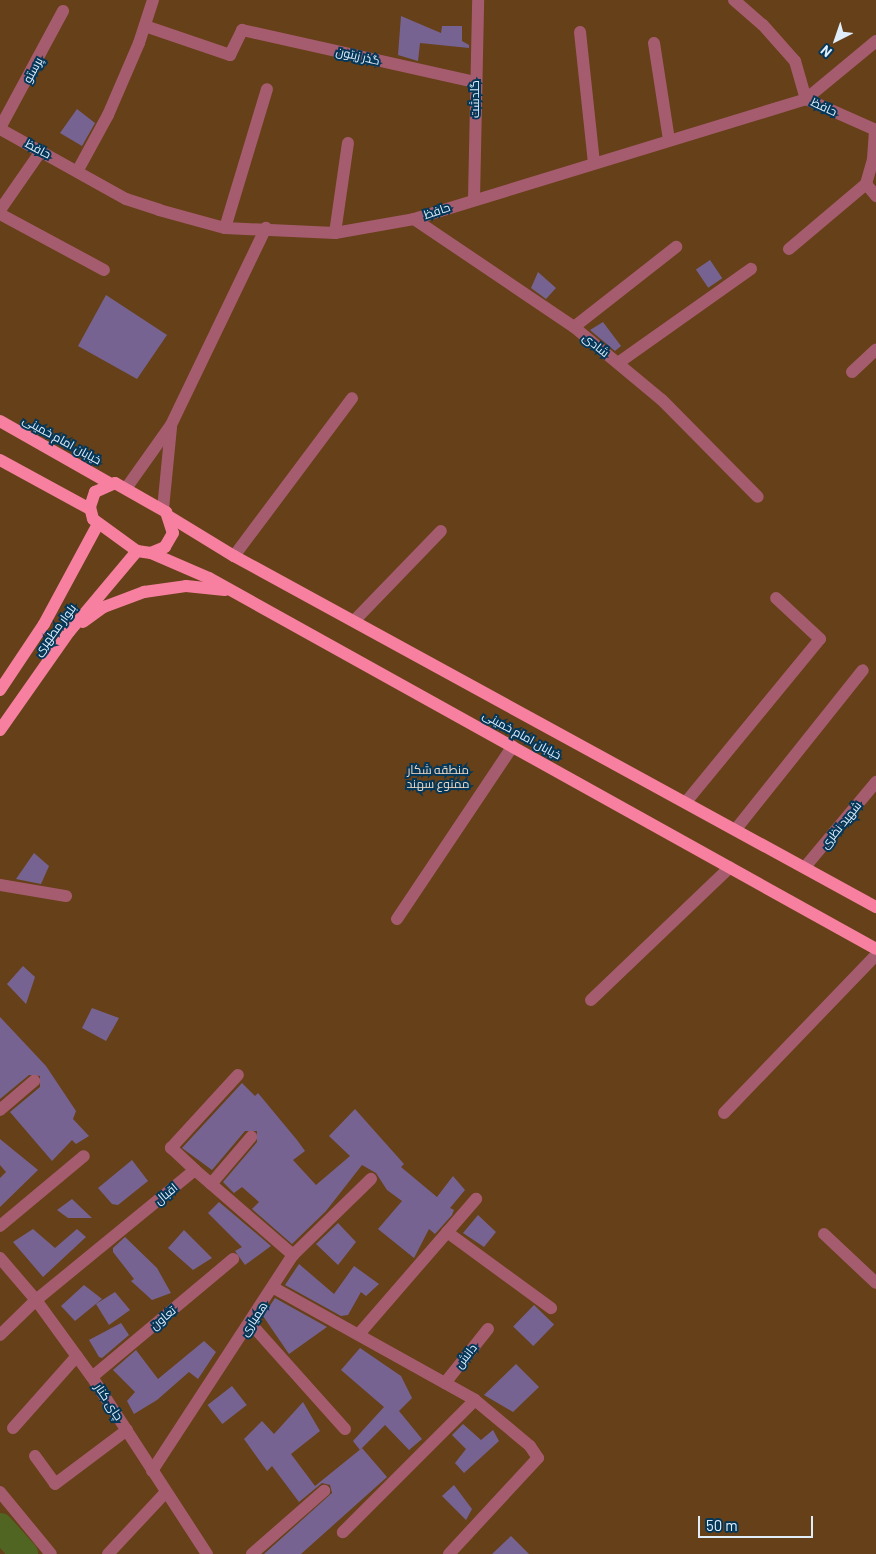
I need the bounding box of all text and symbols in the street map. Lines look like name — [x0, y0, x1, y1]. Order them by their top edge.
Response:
north arrow — [811, 15, 861, 65]
text: N — [817, 42, 835, 61]
street label: گذر زیتون — [335, 44, 381, 68]
street label: پرستو — [20, 55, 46, 85]
street label: گلدشت — [468, 80, 482, 118]
street label: حافظ — [809, 95, 839, 119]
street label: حافظ — [23, 136, 53, 162]
street label: حافظ — [422, 200, 452, 222]
street label: شادی — [580, 330, 612, 360]
street label: خیابان امام خمینی — [20, 412, 104, 468]
street label: بلوار مطهری — [31, 601, 79, 659]
street label: خیابان امام خمینی — [480, 707, 564, 763]
park label: منطقه شکار ممنوع سهند — [406, 763, 470, 791]
street label: شهید نظری — [818, 798, 864, 852]
street label: اقبال — [152, 1180, 180, 1208]
street label: همیاری — [237, 1299, 271, 1339]
street label: تعاون — [147, 1303, 179, 1333]
street label: دانش — [452, 1341, 480, 1371]
street label: چای کنار — [92, 1381, 126, 1423]
scale bar — [701, 1506, 816, 1538]
text: 50 m — [706, 1516, 738, 1534]

